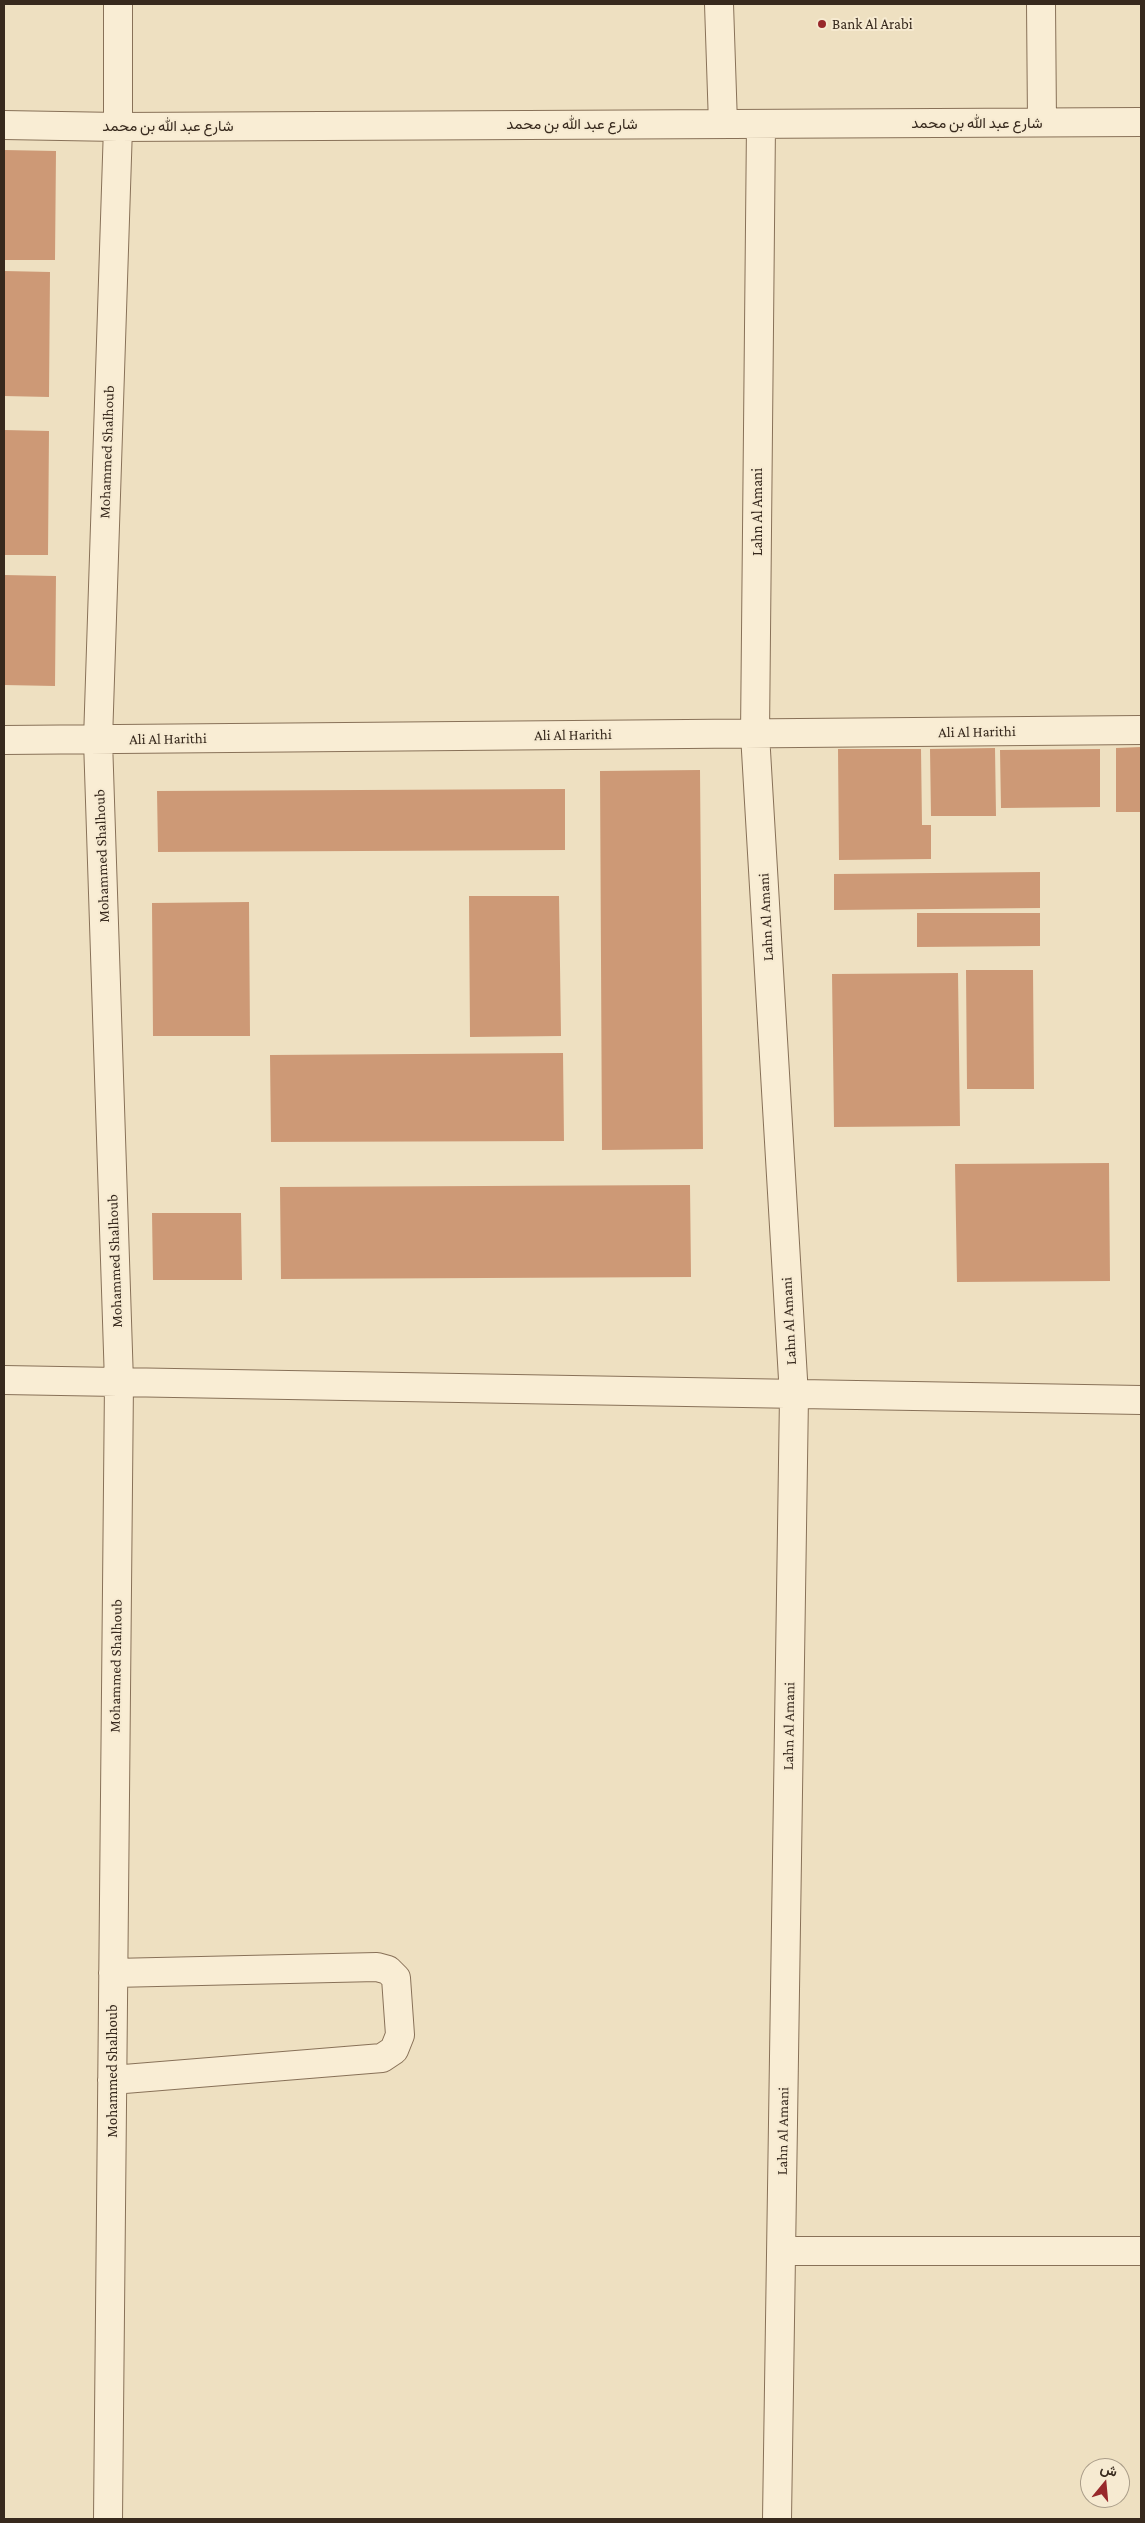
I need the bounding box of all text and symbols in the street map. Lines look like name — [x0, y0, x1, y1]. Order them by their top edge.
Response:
place label: Bank Al Arabi — [832, 15, 913, 33]
marker: Bank Al Arabi — [816, 18, 828, 30]
street label: شارع عبد الله بن محمد — [911, 114, 1043, 132]
street label: شارع عبد الله بن محمد — [506, 115, 638, 133]
street label: شارع عبد الله بن محمد — [102, 117, 234, 135]
street label: Mohammed Shalhoub — [96, 385, 118, 519]
street label: Lahn Al Amani — [748, 468, 766, 556]
street label: Ali Al Harithi — [938, 722, 1016, 742]
street label: Ali Al Harithi — [534, 725, 612, 745]
street label: Ali Al Harithi — [129, 729, 207, 749]
street label: Mohammed Shalhoub — [91, 789, 113, 923]
street label: Lahn Al Amani — [755, 873, 777, 961]
street label: Mohammed Shalhoub — [104, 1194, 126, 1328]
street label: Lahn Al Amani — [778, 1277, 800, 1365]
street label: Mohammed Shalhoub — [106, 1599, 126, 1733]
street label: Lahn Al Amani — [779, 1682, 799, 1770]
street label: Mohammed Shalhoub — [103, 2004, 121, 2138]
street label: Lahn Al Amani — [773, 2087, 793, 2175]
north arrow — [1080, 2458, 1130, 2508]
text: ش — [1099, 2459, 1119, 2480]

